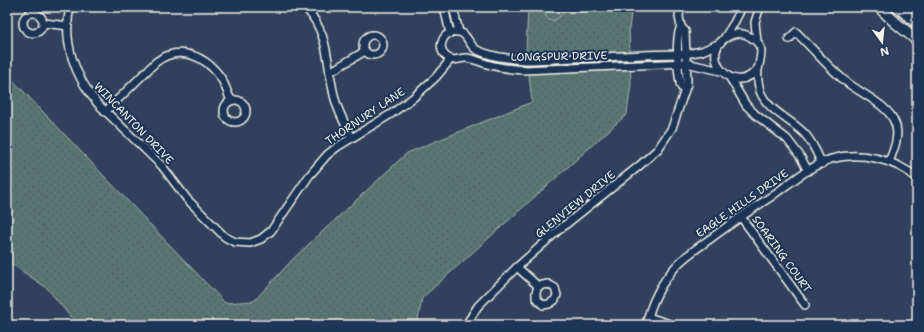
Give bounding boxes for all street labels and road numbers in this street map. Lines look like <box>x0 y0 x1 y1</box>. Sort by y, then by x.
street label: LONGSPUR DRIVE <box>511 48 608 65</box>
street label: WINCANTON DRIVE <box>90 79 177 168</box>
street label: THORNURY LANE <box>323 84 408 149</box>
street label: EAGLE HILLS DRIVE <box>693 166 792 241</box>
street label: GLENVIEW DRIVE <box>532 167 619 241</box>
street label: SOARING COURT <box>748 213 815 296</box>

